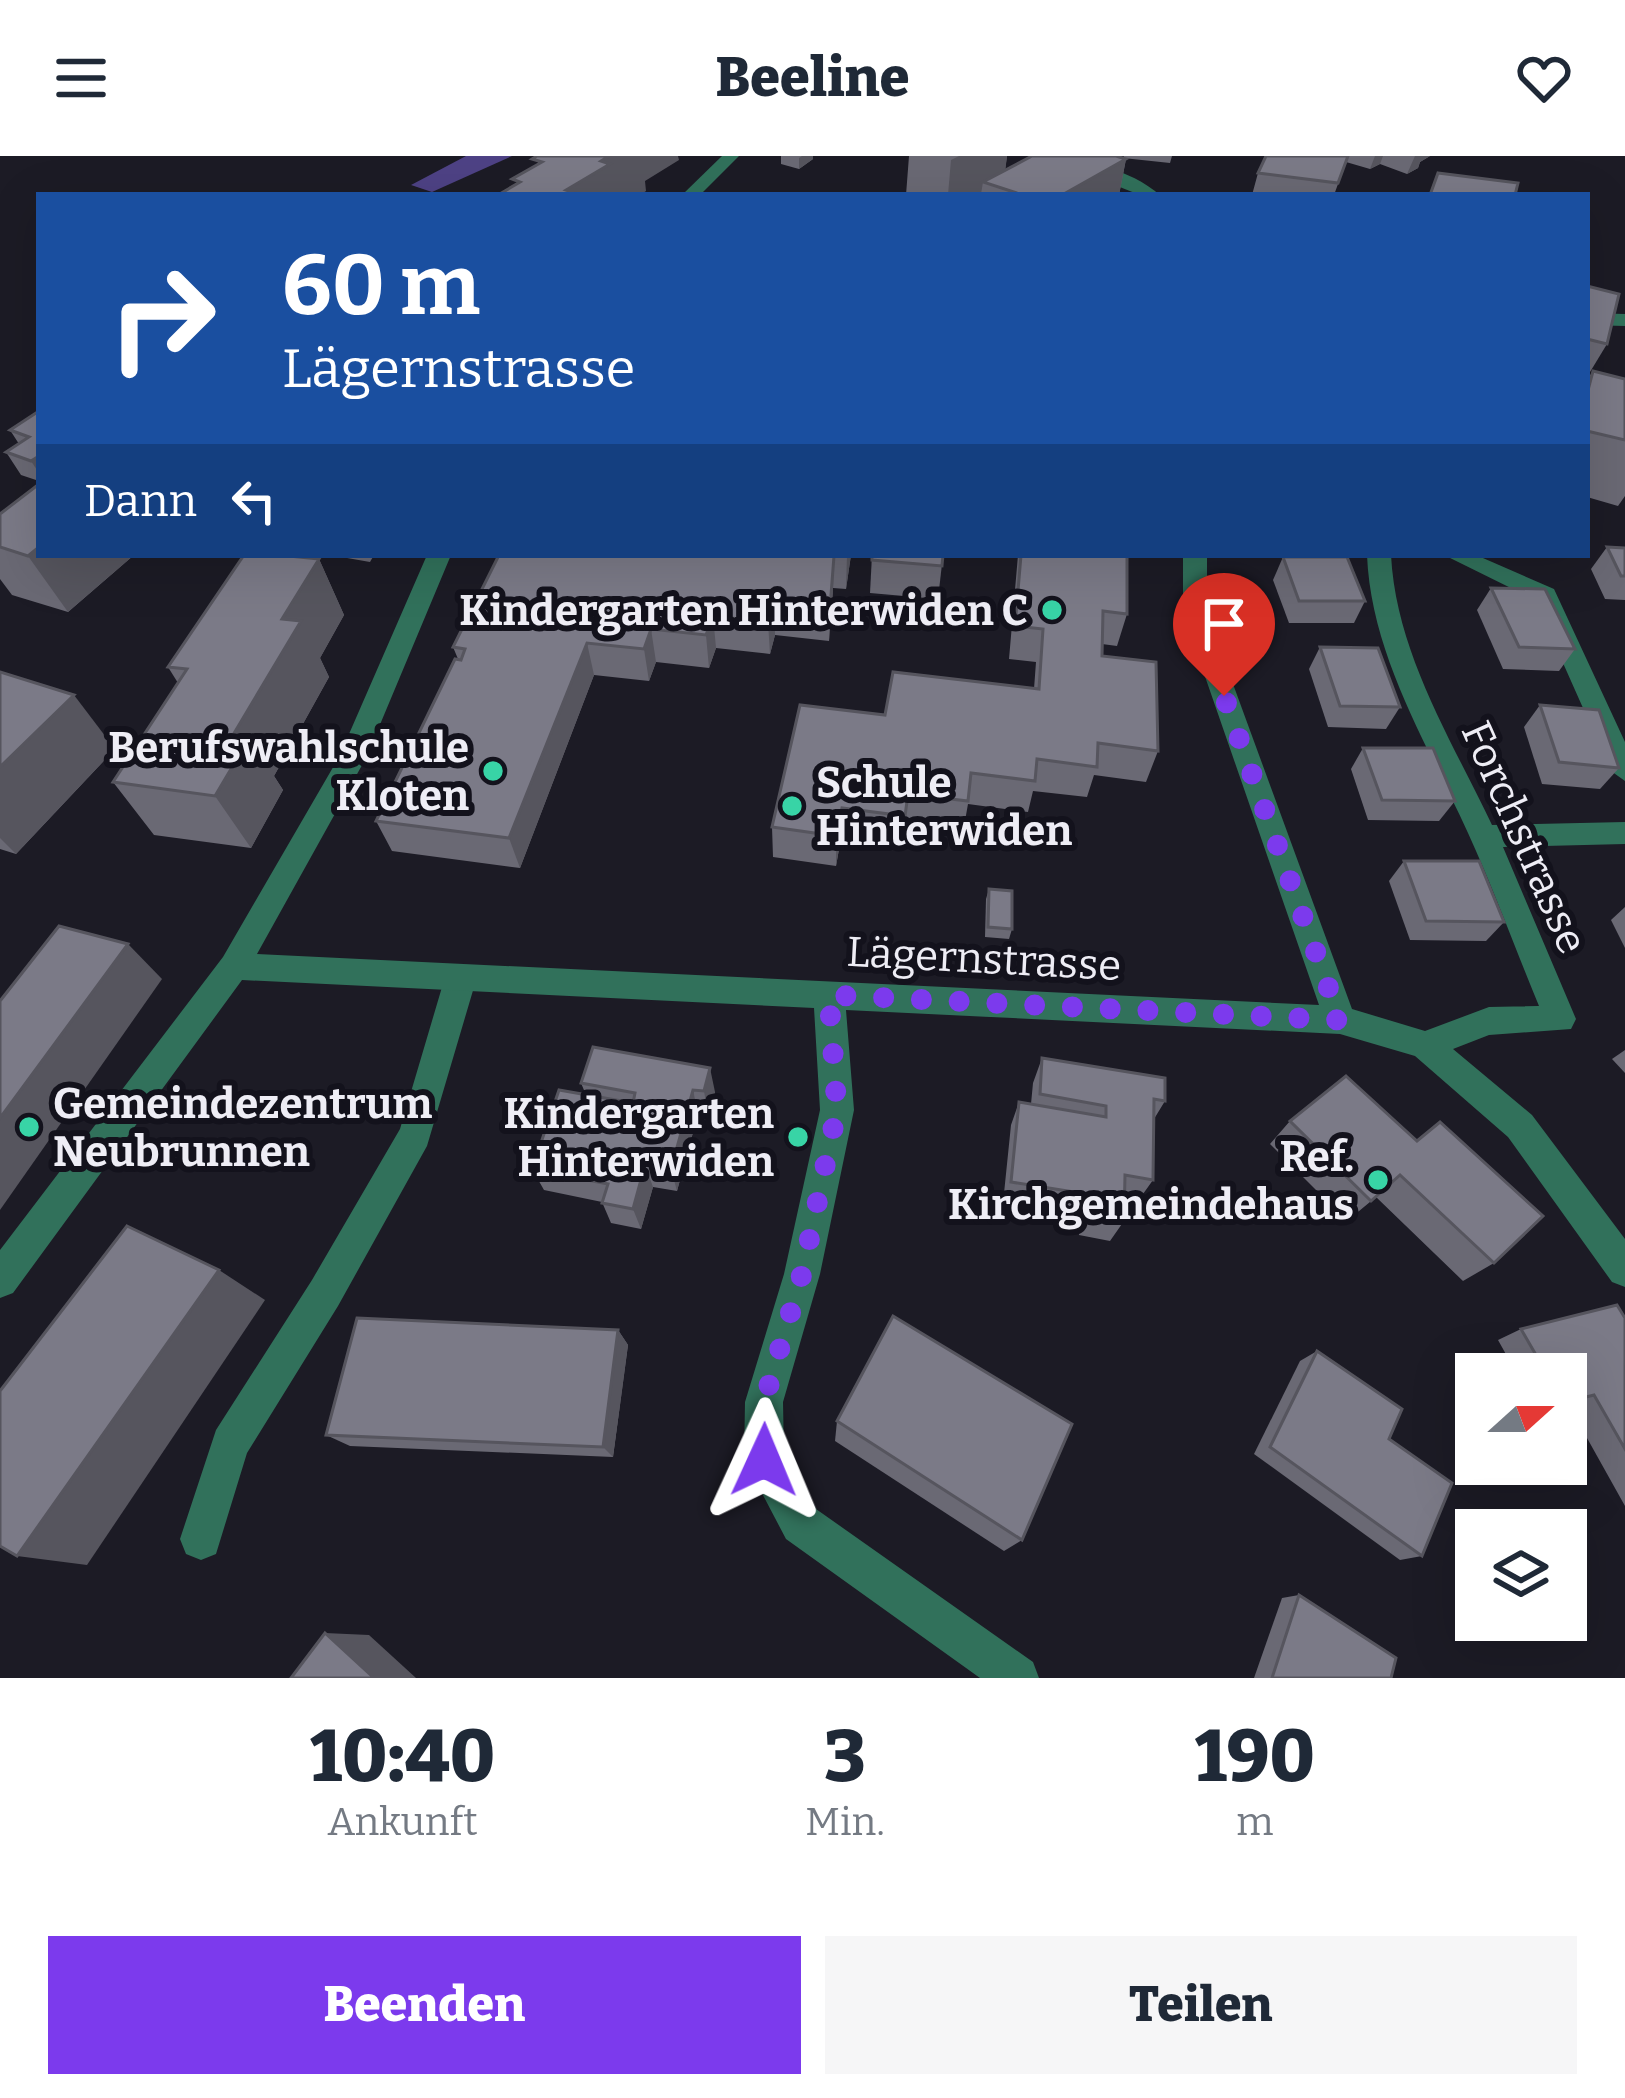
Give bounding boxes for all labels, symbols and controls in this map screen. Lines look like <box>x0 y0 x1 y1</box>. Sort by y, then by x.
icon: menu <box>48 45 114 111</box>
icon: heart <box>1511 45 1577 111</box>
text: Beeline <box>716 46 909 110</box>
text: 60 m <box>282 235 480 336</box>
icon: right <box>84 240 240 396</box>
text: Lägernstrasse <box>282 337 635 401</box>
icon: left <box>221 468 287 534</box>
text: Dann <box>84 474 197 528</box>
pin <box>1173 573 1275 696</box>
place label: Kindergarten Hinterwiden C <box>459 586 1028 636</box>
icon: arrive <box>1191 591 1257 657</box>
marker: Kindergarten Hinterwiden C <box>1039 597 1065 623</box>
street label: Forchstrasse <box>1451 714 1598 961</box>
place label: Berufswahlschule Kloten <box>108 723 469 821</box>
marker: Berufswahlschule Kloten <box>480 758 506 784</box>
place label: Schule Hinterwiden <box>816 758 1072 856</box>
marker: Schule Hinterwiden <box>779 793 805 819</box>
street label: Lägernstrasse <box>845 927 1122 991</box>
place label: Gemeindezentrum Neubrunnen <box>53 1079 432 1177</box>
place label: Kindergarten Hinterwiden <box>503 1089 774 1187</box>
marker: Gemeindezentrum Neubrunnen <box>16 1114 42 1140</box>
marker: Kindergarten Hinterwiden <box>785 1124 811 1150</box>
place label: Ref. Kirchgemeindehaus <box>948 1132 1354 1230</box>
marker: Ref. Kirchgemeindehaus <box>1365 1167 1391 1193</box>
north arrow <box>1455 1353 1587 1485</box>
map controls <box>1455 1353 1587 1641</box>
position arrow <box>701 1397 827 1523</box>
button: layers <box>1455 1509 1587 1641</box>
text: 10:40 <box>310 1714 495 1800</box>
text: 3 <box>824 1714 866 1800</box>
text: 190 <box>1195 1714 1315 1800</box>
text: Ankunft <box>328 1799 478 1845</box>
text: Min. <box>805 1799 885 1845</box>
text: m <box>1236 1799 1273 1845</box>
button: Beenden <box>48 1936 801 2074</box>
button: Teilen <box>825 1936 1577 2074</box>

